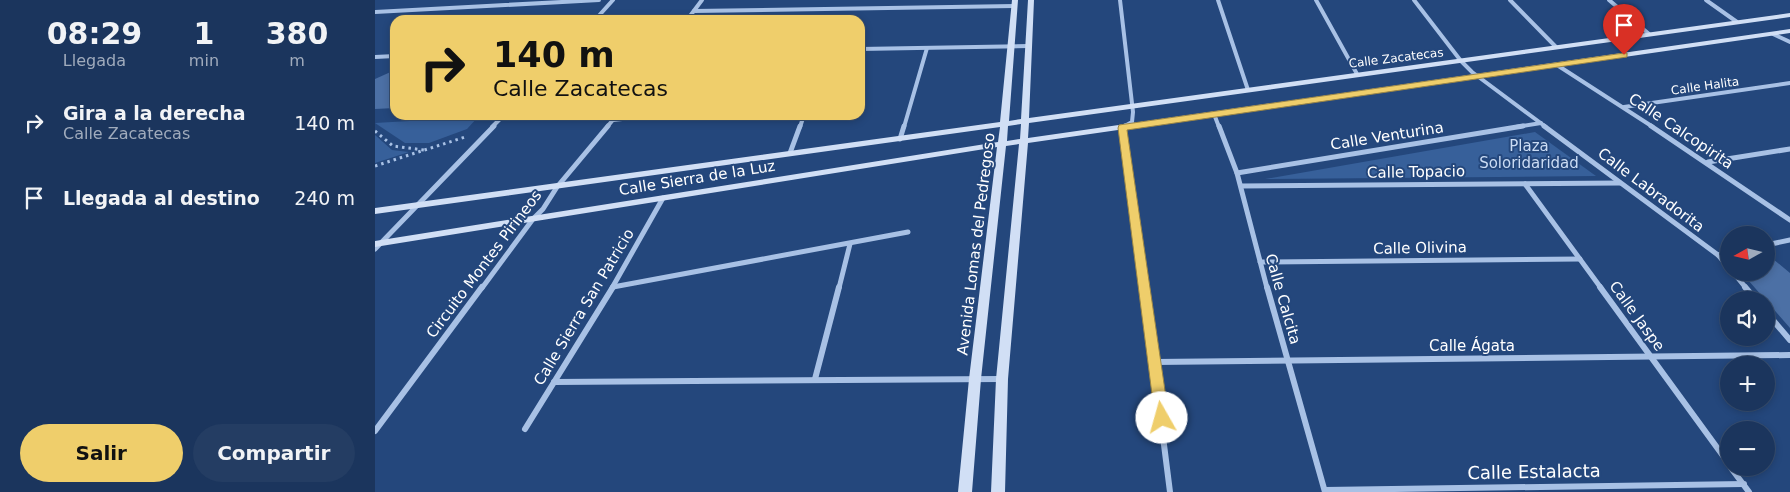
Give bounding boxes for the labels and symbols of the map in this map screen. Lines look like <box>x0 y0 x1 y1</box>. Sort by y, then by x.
pin <box>1603 4 1645 55</box>
street label: Calle Zacatecas <box>1348 45 1444 71</box>
street label: Calle Halita <box>1670 74 1740 98</box>
street label: Calle Calcopirita <box>1625 89 1737 173</box>
street label: Calle Venturina <box>1329 118 1445 154</box>
street label: Avenida Lomas del Pedregoso <box>953 132 999 356</box>
park label: Plaza Soloridaridad <box>1479 137 1579 172</box>
street label: Calle Labradorita <box>1594 144 1708 236</box>
street label: Calle Sierra de la Luz <box>618 157 777 199</box>
street label: Calle Topacio <box>1367 162 1465 182</box>
street label: Circuito Montes Pirineos <box>422 186 546 341</box>
street label: Calle Sierra San Patricio <box>530 226 638 388</box>
north arrow <box>1720 226 1775 281</box>
street label: Calle Olivina <box>1373 238 1467 258</box>
street label: Calle Calcita <box>1261 252 1305 346</box>
street label: Calle Jaspe <box>1606 277 1668 355</box>
street label: Calle Ágata <box>1429 336 1515 355</box>
position arrow <box>1135 391 1187 443</box>
street label: Calle Estalacta <box>1467 460 1601 483</box>

